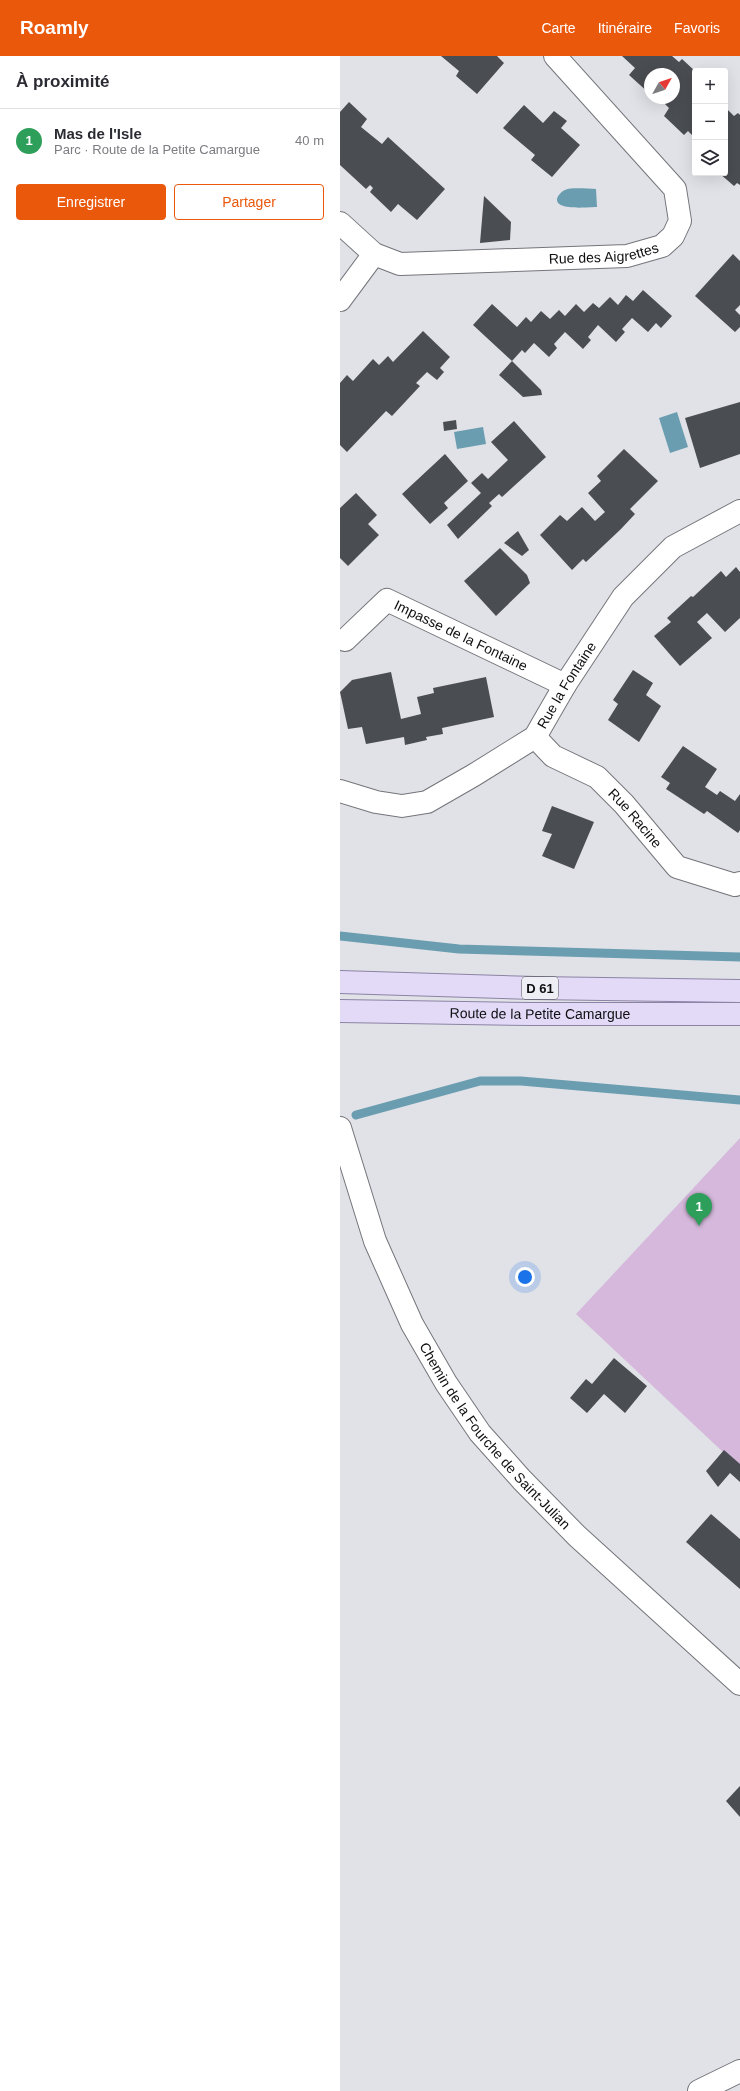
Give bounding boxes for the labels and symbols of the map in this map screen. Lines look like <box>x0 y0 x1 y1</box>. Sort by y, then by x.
north arrow <box>644 68 680 104</box>
street label: Rue des Aigrettes <box>548 239 660 267</box>
street label: Impasse de la Fontaine <box>392 597 530 674</box>
street label: Rue la Fontaine <box>534 639 599 731</box>
street label: Rue Racine <box>605 785 665 851</box>
road number: D 61 <box>522 977 558 999</box>
street label: Route de la Petite Camargue <box>449 1005 631 1022</box>
pin: 1 <box>686 1193 712 1226</box>
your location <box>515 1267 535 1287</box>
street label: Chemin de la Fourche de Saint-Julian <box>416 1340 574 1532</box>

